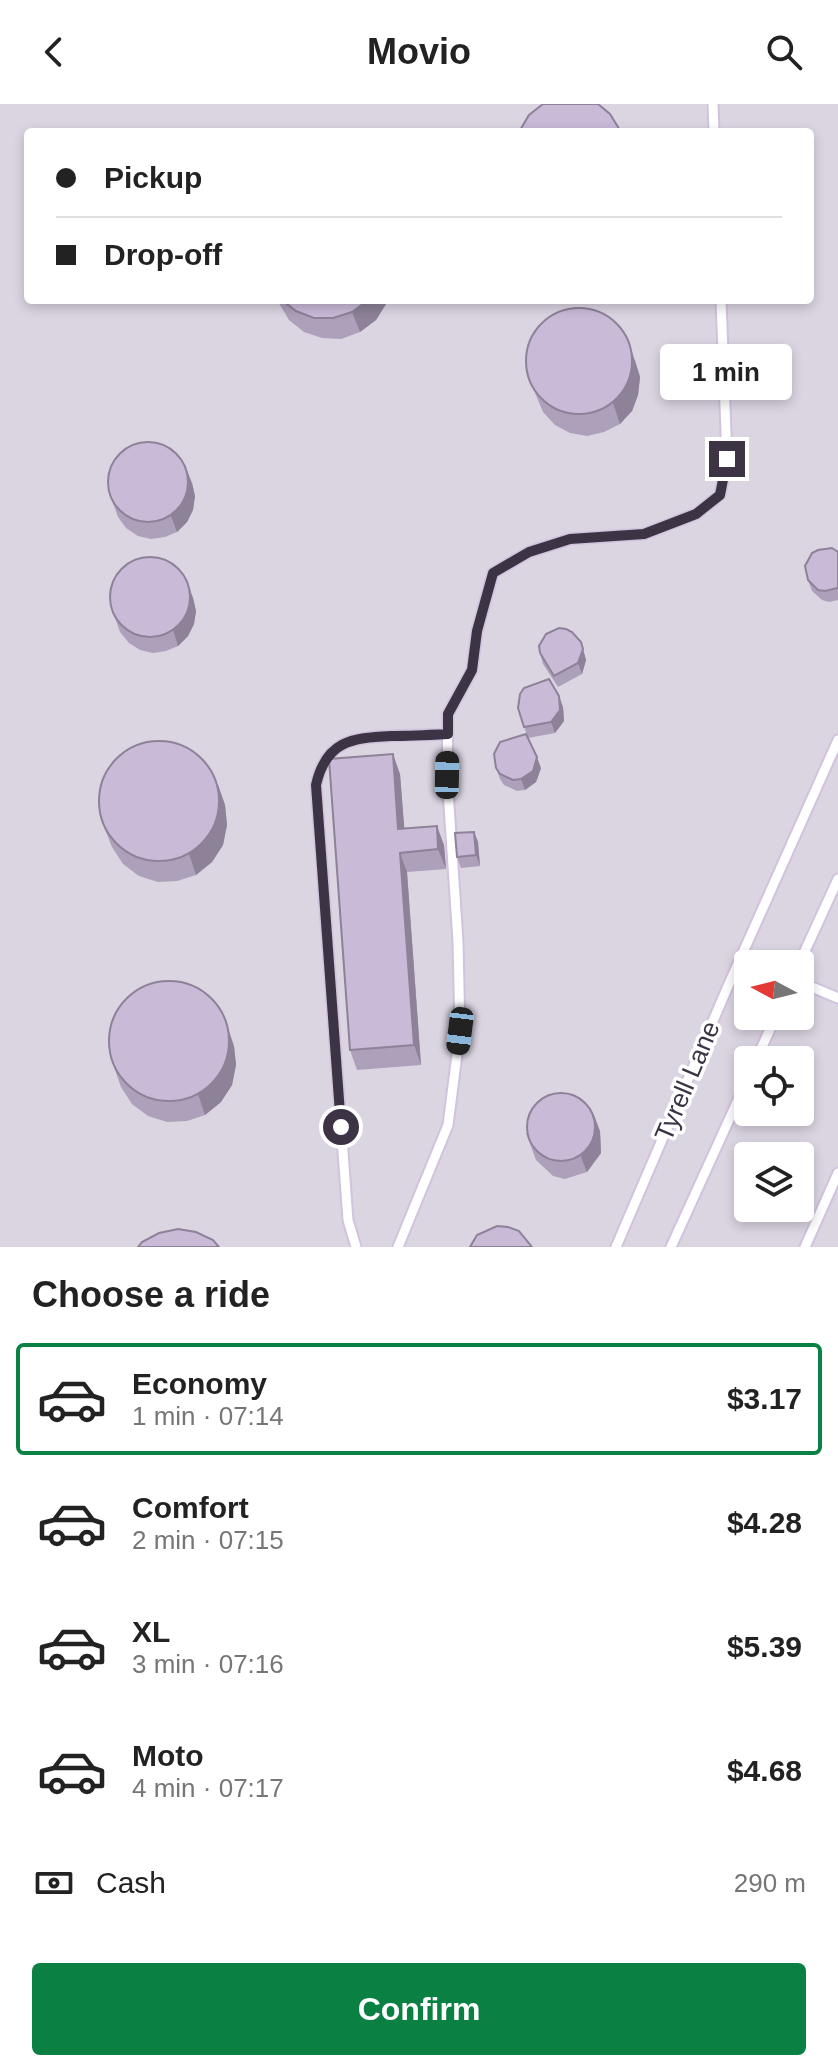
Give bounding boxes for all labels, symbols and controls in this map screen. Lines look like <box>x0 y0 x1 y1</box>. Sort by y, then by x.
icon: back <box>32 30 76 74</box>
icon: search <box>762 30 806 74</box>
text: Movio <box>367 31 471 72</box>
text: Pickup <box>104 161 202 194</box>
text: Drop-off <box>104 238 222 271</box>
callout: 1 min <box>661 343 793 399</box>
text: 1 min <box>692 357 760 387</box>
route end <box>709 441 745 477</box>
car <box>435 751 459 799</box>
north arrow <box>734 950 814 1030</box>
map controls <box>734 950 814 1222</box>
car <box>445 1006 475 1056</box>
street label: Tyrell Lane <box>648 1017 726 1145</box>
button: locate <box>734 1046 814 1126</box>
route start <box>323 1109 359 1145</box>
button: layers <box>734 1142 814 1222</box>
text: Choose a ride <box>32 1274 270 1315</box>
icon: car <box>36 1363 108 1435</box>
text: Economy <box>132 1367 267 1400</box>
text: $3.17 <box>727 1382 802 1415</box>
text: 1 min · 07:14 <box>132 1401 284 1431</box>
icon: car <box>36 1487 108 1559</box>
text: Comfort <box>132 1491 249 1524</box>
text: $4.28 <box>727 1506 802 1539</box>
text: 2 min · 07:15 <box>132 1525 284 1555</box>
icon: car <box>36 1611 108 1683</box>
text: XL <box>132 1615 170 1648</box>
text: $5.39 <box>727 1630 802 1663</box>
text: 3 min · 07:16 <box>132 1649 284 1679</box>
icon: car <box>36 1735 108 1807</box>
text: Moto <box>132 1739 204 1772</box>
text: $4.68 <box>727 1754 802 1787</box>
text: 4 min · 07:17 <box>132 1773 284 1803</box>
icon: cash <box>32 1861 76 1905</box>
text: Cash <box>96 1866 166 1899</box>
text: 290 m <box>734 1868 806 1898</box>
button: Confirm <box>32 1963 806 2055</box>

